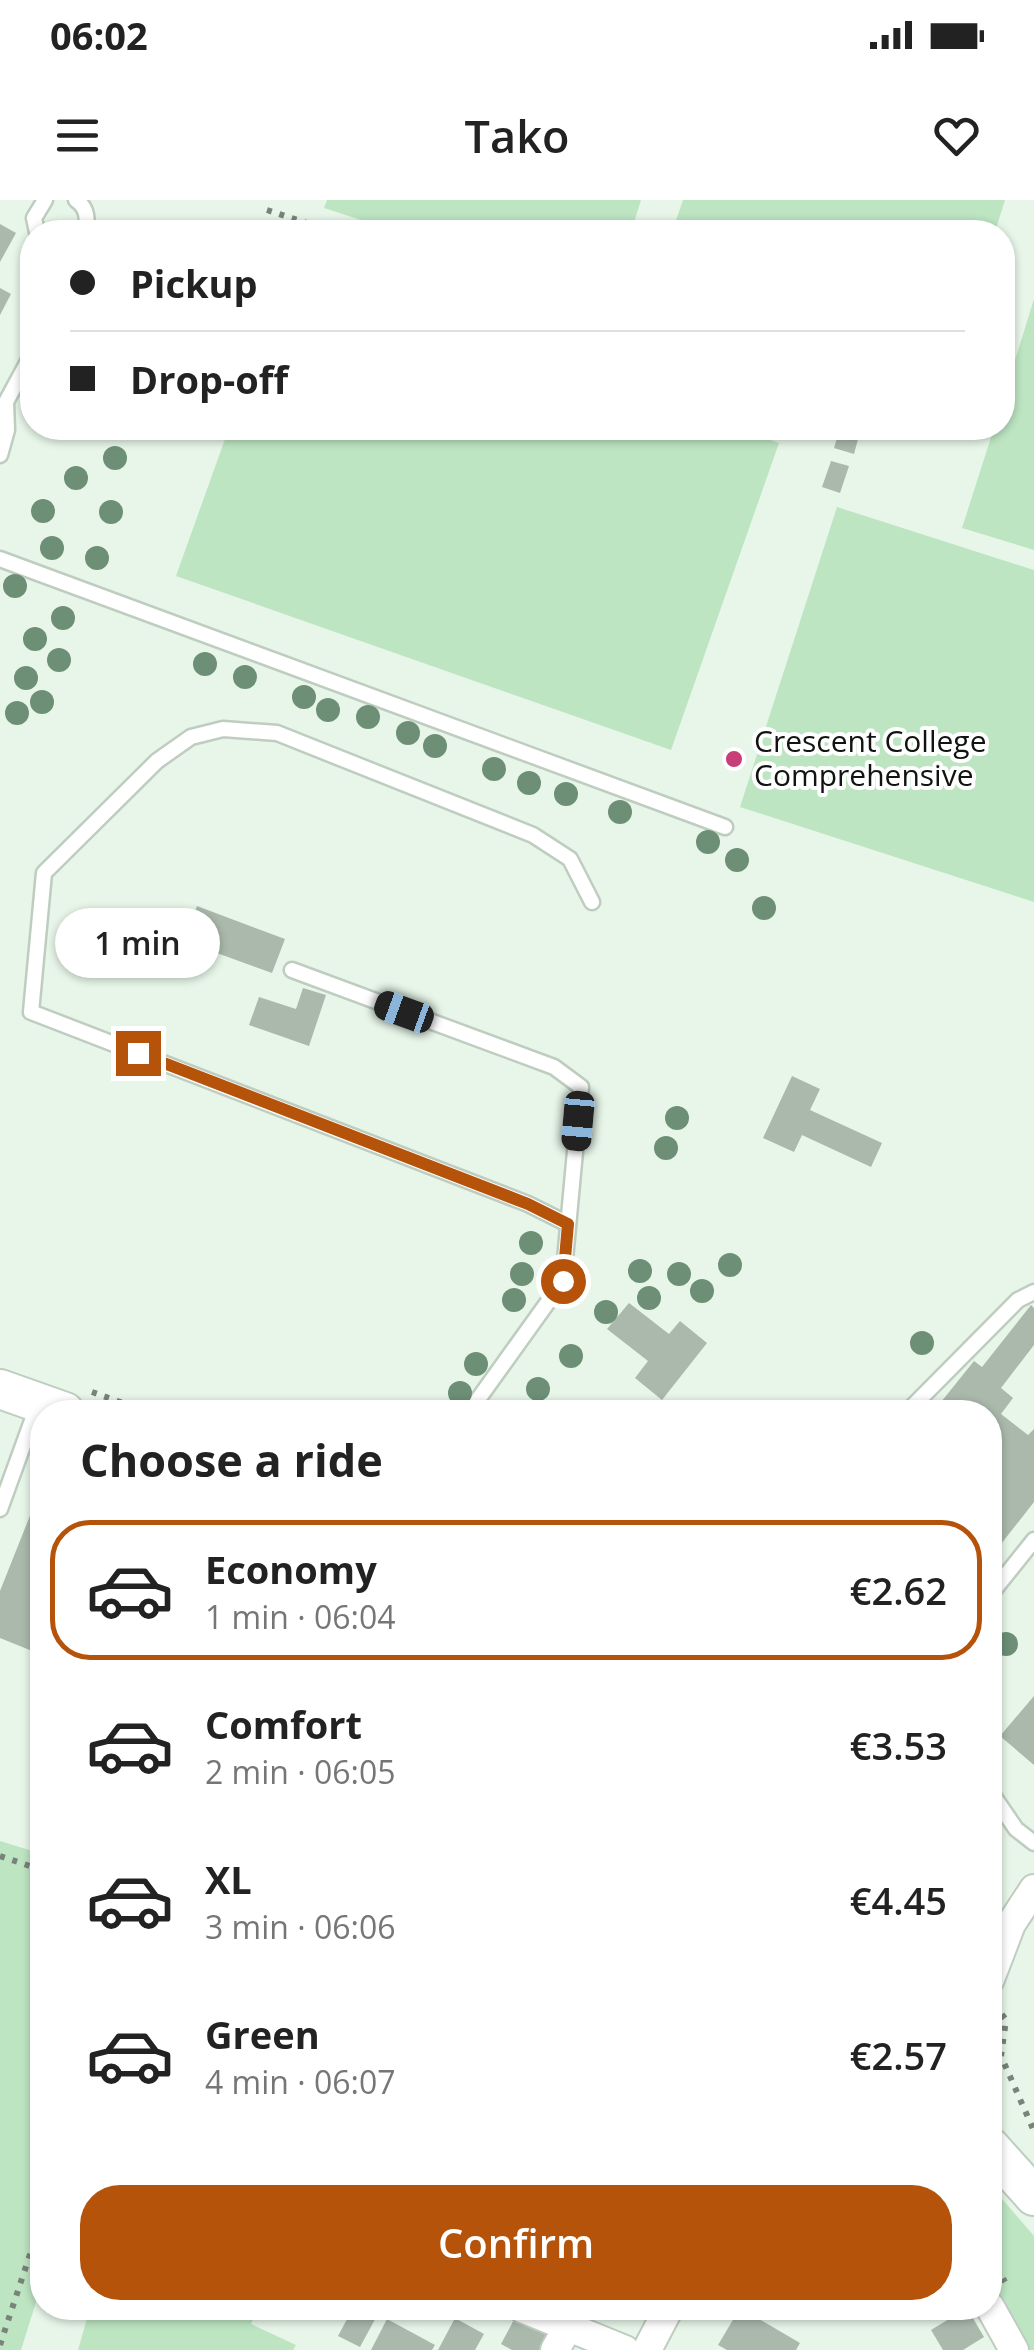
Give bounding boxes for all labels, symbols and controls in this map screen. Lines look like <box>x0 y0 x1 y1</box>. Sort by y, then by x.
text: 06:02 <box>50 9 148 61</box>
text: Tako <box>465 105 569 166</box>
icon: menu <box>50 108 105 163</box>
icon: heart <box>929 108 984 163</box>
text: Pickup <box>130 257 258 309</box>
text: Drop-off <box>130 353 288 405</box>
place label: Crescent College Comprehensive <box>754 720 986 795</box>
marker: Crescent College Comprehensive <box>723 748 745 770</box>
callout: 1 min <box>56 908 220 978</box>
text: 1 min <box>94 921 181 964</box>
car <box>371 988 437 1036</box>
route end <box>116 1031 161 1076</box>
car <box>560 1090 596 1152</box>
route start <box>541 1259 586 1304</box>
text: Choose a ride <box>80 1429 383 1490</box>
text: Economy <box>205 1543 377 1595</box>
icon: car <box>85 1545 175 1635</box>
text: €2.62 <box>850 1564 947 1616</box>
text: 1 min · 06:04 <box>205 1595 396 1638</box>
text: Comfort <box>205 1698 362 1750</box>
icon: car <box>85 1700 175 1790</box>
text: €3.53 <box>850 1719 947 1771</box>
text: 2 min · 06:05 <box>205 1750 396 1793</box>
text: XL <box>205 1853 252 1905</box>
icon: car <box>85 1855 175 1945</box>
text: €4.45 <box>850 1874 947 1926</box>
text: 3 min · 06:06 <box>205 1905 396 1948</box>
text: Green <box>205 2008 320 2060</box>
icon: car <box>85 2010 175 2100</box>
text: €2.57 <box>850 2029 947 2081</box>
text: 4 min · 06:07 <box>205 2060 396 2103</box>
button: Confirm <box>80 2185 952 2300</box>

